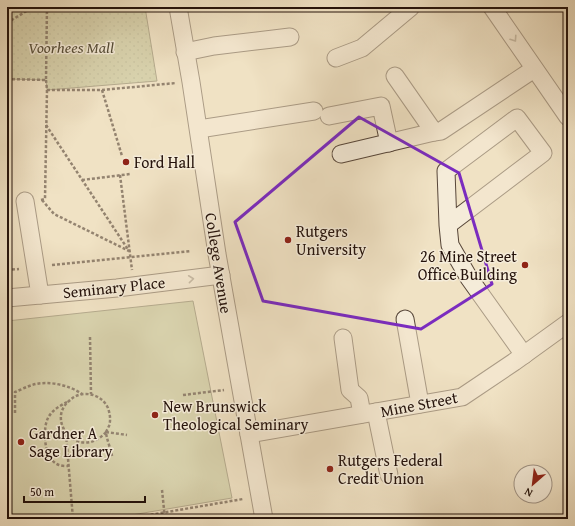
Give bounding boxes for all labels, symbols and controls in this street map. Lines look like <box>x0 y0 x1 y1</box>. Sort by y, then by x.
park label: Voorhees Mall <box>28 35 114 59</box>
one-way arrow <box>509 35 516 42</box>
place label: Ford Hall <box>134 150 196 174</box>
marker: Ford Hall <box>121 157 131 167</box>
street label: College Avenue <box>199 211 239 315</box>
place label: Rutgers University <box>296 219 366 261</box>
marker: Rutgers University <box>283 235 293 245</box>
place label: 26 Mine Street Office Building <box>418 244 517 286</box>
marker: 26 Mine Street Office Building <box>520 260 530 270</box>
street label: Seminary Place <box>62 270 166 304</box>
one-way arrow <box>188 275 194 284</box>
street label: Mine Street <box>378 385 460 423</box>
place label: New Brunswick Theological Seminary <box>163 394 308 436</box>
marker: New Brunswick Theological Seminary <box>150 410 160 420</box>
place label: Gardner A Sage Library <box>29 421 113 463</box>
marker: Gardner A Sage Library <box>16 437 26 447</box>
place label: Rutgers Federal Credit Union <box>338 448 443 490</box>
marker: Rutgers Federal Credit Union <box>325 464 335 474</box>
north arrow <box>513 464 553 504</box>
scale bar <box>24 478 145 504</box>
text: 50 m <box>30 483 54 500</box>
text: N <box>521 484 535 502</box>

